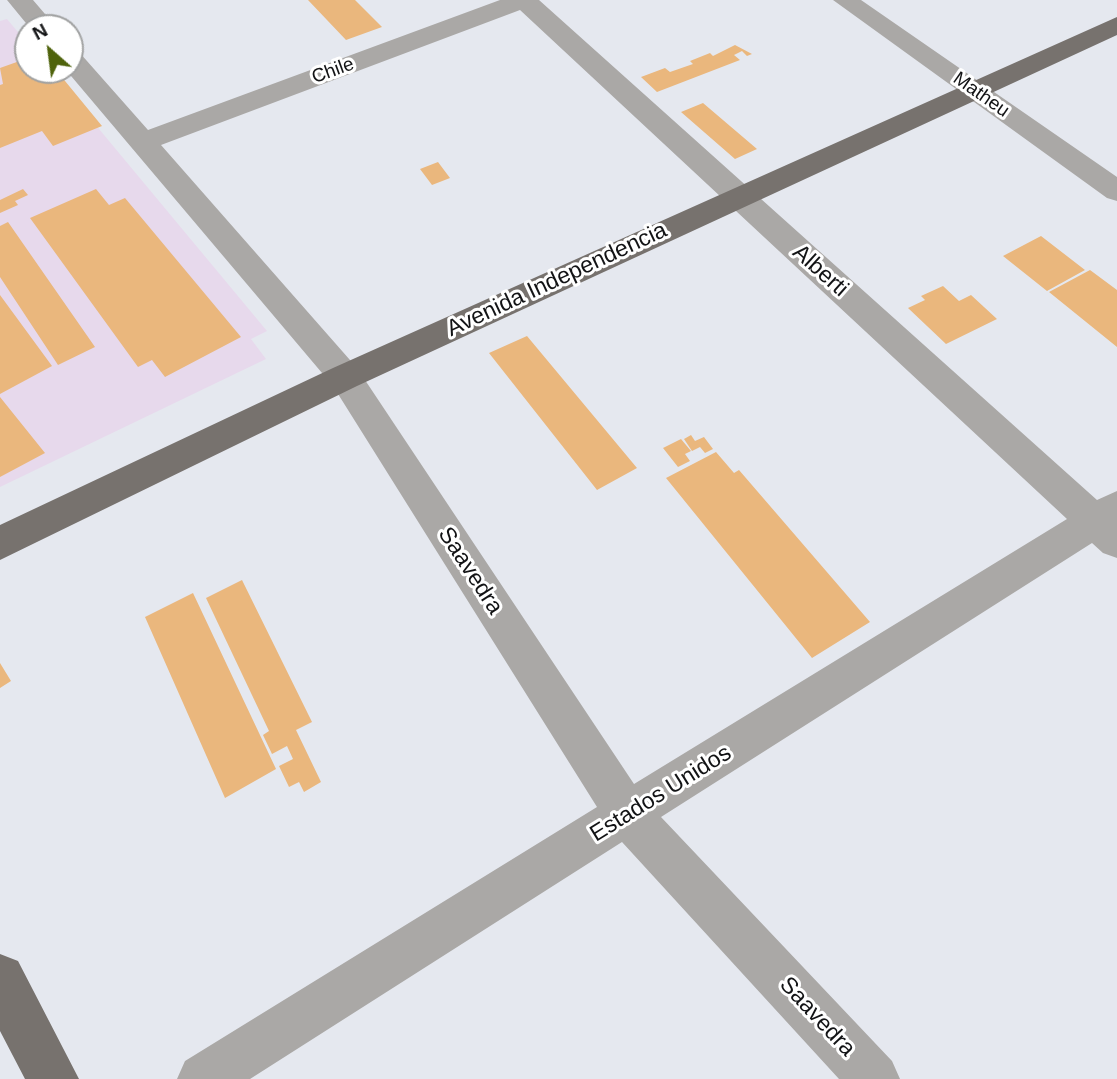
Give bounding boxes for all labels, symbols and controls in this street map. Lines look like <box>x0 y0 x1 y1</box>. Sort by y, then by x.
north arrow <box>14 14 84 84</box>
text: N <box>29 19 51 44</box>
street label: Chile <box>309 53 357 89</box>
street label: Matheu <box>949 67 1013 123</box>
street label: Avenida Independencia <box>442 217 672 343</box>
street label: Alberti <box>787 239 853 303</box>
street label: Saavedra <box>432 522 508 620</box>
street label: Estados Unidos <box>585 740 737 848</box>
street label: Saavedra <box>773 972 861 1062</box>

